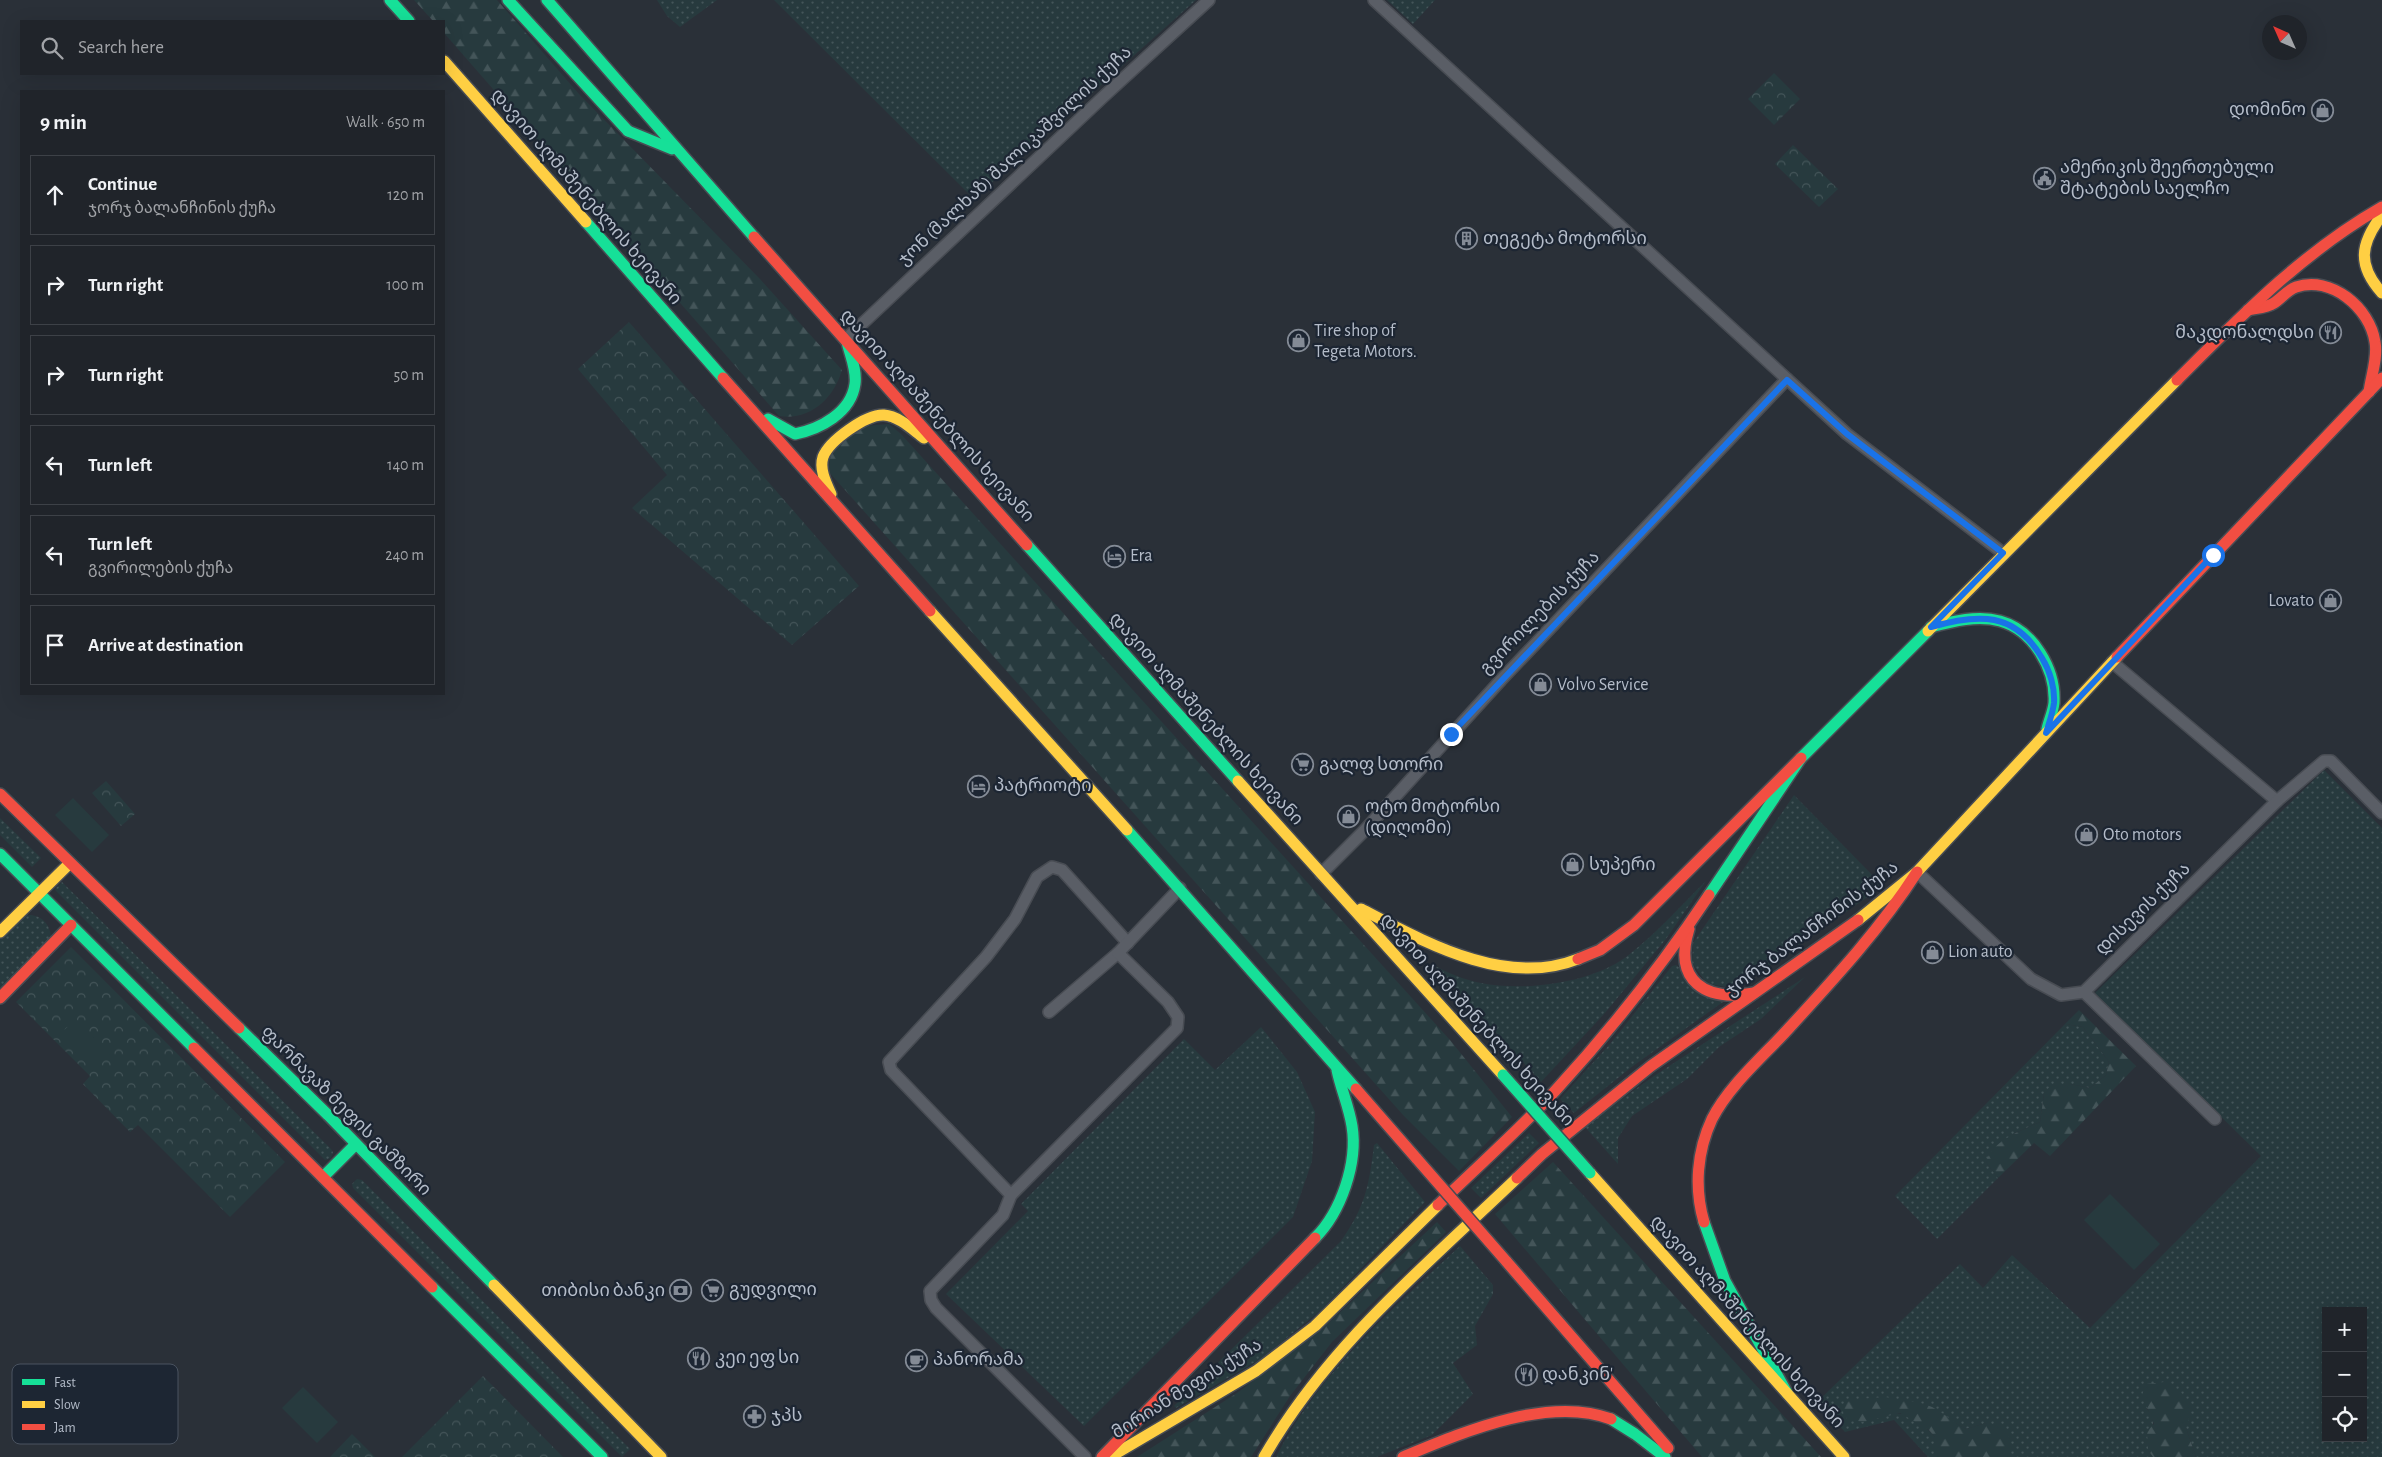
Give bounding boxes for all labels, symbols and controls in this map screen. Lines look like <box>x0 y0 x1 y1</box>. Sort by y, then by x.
north arrow <box>2262 15 2307 60</box>
search box <box>20 20 445 75</box>
icon: search <box>38 34 66 62</box>
text: Search here <box>78 38 164 57</box>
street label: ჯონ (მალხაზ) შალიკაშვილის ქუჩა <box>895 43 1136 270</box>
street label: დავით აღმაშენებლის ხეივანი <box>487 86 684 309</box>
shop icon: დომინო <box>2310 98 2334 122</box>
place label: დომინო <box>2229 101 2306 120</box>
text: 9 min <box>40 112 87 133</box>
text: Walk · 650 m <box>346 114 425 130</box>
place label: ამერიკის შეერთებული შტატების საელჩო <box>2060 158 2274 199</box>
public building icon: ამერიკის შეერთებული შტატების საელჩო <box>2032 166 2056 190</box>
text: Continue <box>88 175 157 194</box>
icon: ahead <box>41 181 69 209</box>
text: 120 m <box>387 187 424 203</box>
text: ჯორჯ ბალანჩინის ქუჩა <box>88 200 276 216</box>
building icon: თეგეტა მოტორსი <box>1455 227 1479 251</box>
place label: თეგეტა მოტორსი <box>1483 229 1647 249</box>
icon: right <box>41 271 69 299</box>
text: Turn right <box>88 276 163 295</box>
text: 100 m <box>386 277 424 293</box>
street label: დავით აღმაშენებლის ხეივანი <box>836 306 1037 527</box>
restaurant icon: მაკდონალდსი <box>2318 321 2342 345</box>
place label: Tire shop of Tegeta Motors. <box>1314 322 1417 361</box>
place label: მაკდონალდსი <box>2175 324 2314 343</box>
shop icon: Tire shop of Tegeta Motors. <box>1286 329 1310 353</box>
icon: right <box>41 361 69 389</box>
text: Turn right <box>88 366 163 385</box>
text: 50 m <box>393 367 424 383</box>
icon: left <box>41 451 69 479</box>
text: Turn left <box>88 456 152 475</box>
text: 140 m <box>387 457 424 473</box>
text: Turn left <box>88 535 152 554</box>
icon: left <box>41 541 69 569</box>
hotel icon: Era <box>1102 544 1126 568</box>
route start <box>2202 544 2225 567</box>
text: 240 m <box>385 547 424 563</box>
place label: Era <box>1130 547 1152 565</box>
street label: გვირილების ქუჩა <box>1476 547 1604 679</box>
text: გვირილების ქუჩა <box>88 560 233 576</box>
shop icon: Lovato <box>2318 589 2342 613</box>
place label: Lovato <box>2268 592 2314 610</box>
street label: დავით აღმაშენებლის ხეივანი <box>1105 609 1306 830</box>
icon: arrive <box>41 631 69 659</box>
text: Arrive at destination <box>88 636 244 655</box>
shop icon: Volvo Service <box>1529 673 1553 697</box>
place label: Volvo Service <box>1557 676 1648 694</box>
route end <box>1440 723 1463 746</box>
supermarket icon: გალფ სთორი <box>1291 753 1315 777</box>
place label: გალფ სთორი <box>1319 755 1443 775</box>
hotel icon: პატრიოტი <box>966 774 990 798</box>
place label: პატრიოტი <box>994 776 1091 796</box>
place label: ოტო მოტორსი (დიღომი) <box>1365 797 1500 838</box>
shop icon: ოტო მოტორსი (დიღომი) <box>1337 805 1361 829</box>
shop icon: Oto motors <box>2075 823 2099 847</box>
place label: Oto motors <box>2103 826 2182 844</box>
shop icon: სუპერი <box>1561 853 1585 877</box>
place label: სუპერი <box>1589 855 1656 875</box>
street label: ჯორჯ ბალანჩინის ქუჩა <box>1722 857 1902 1001</box>
street label: დისევის ქუჩა <box>2092 860 2194 959</box>
street label: დავით აღმაშენებლის ხეივანი <box>1376 910 1577 1131</box>
shop icon: Lion auto <box>1920 940 1944 964</box>
place label: Lion auto <box>1948 943 2013 961</box>
street label: ფარნავაზ მეფის გამზირი <box>257 1022 435 1200</box>
street label: დავით აღმაშენებლის ხეივანი <box>1646 1212 1847 1433</box>
supermarket icon: გუდვილი <box>701 1278 725 1302</box>
bank icon: თიბისი ბანკი <box>669 1279 693 1303</box>
place label: გუდვილი <box>729 1281 817 1300</box>
place label: თიბისი ბანკი <box>541 1282 665 1301</box>
map controls <box>2322 1307 2367 1442</box>
button: + <box>2322 1307 2367 1352</box>
street label: მირიან მეფის ქუჩა <box>1109 1335 1265 1443</box>
restaurant icon: კეი ეფ სი <box>687 1346 711 1370</box>
cafe icon: პანორამა <box>905 1348 929 1372</box>
place label: კეი ეფ სი <box>715 1349 799 1368</box>
place label: პანორამა <box>933 1350 1024 1369</box>
button: − <box>2322 1352 2367 1397</box>
restaurant icon: დანკინ' <box>1514 1363 1538 1387</box>
legend <box>12 1364 178 1444</box>
place label: დანკინ' <box>1542 1366 1613 1385</box>
text: Fast <box>54 1376 76 1390</box>
button: locate <box>2322 1397 2367 1442</box>
text: Slow <box>54 1398 81 1412</box>
pharmacy icon: ჯპს <box>743 1404 767 1428</box>
place label: ჯპს <box>771 1407 802 1426</box>
text: Jam <box>54 1421 76 1435</box>

